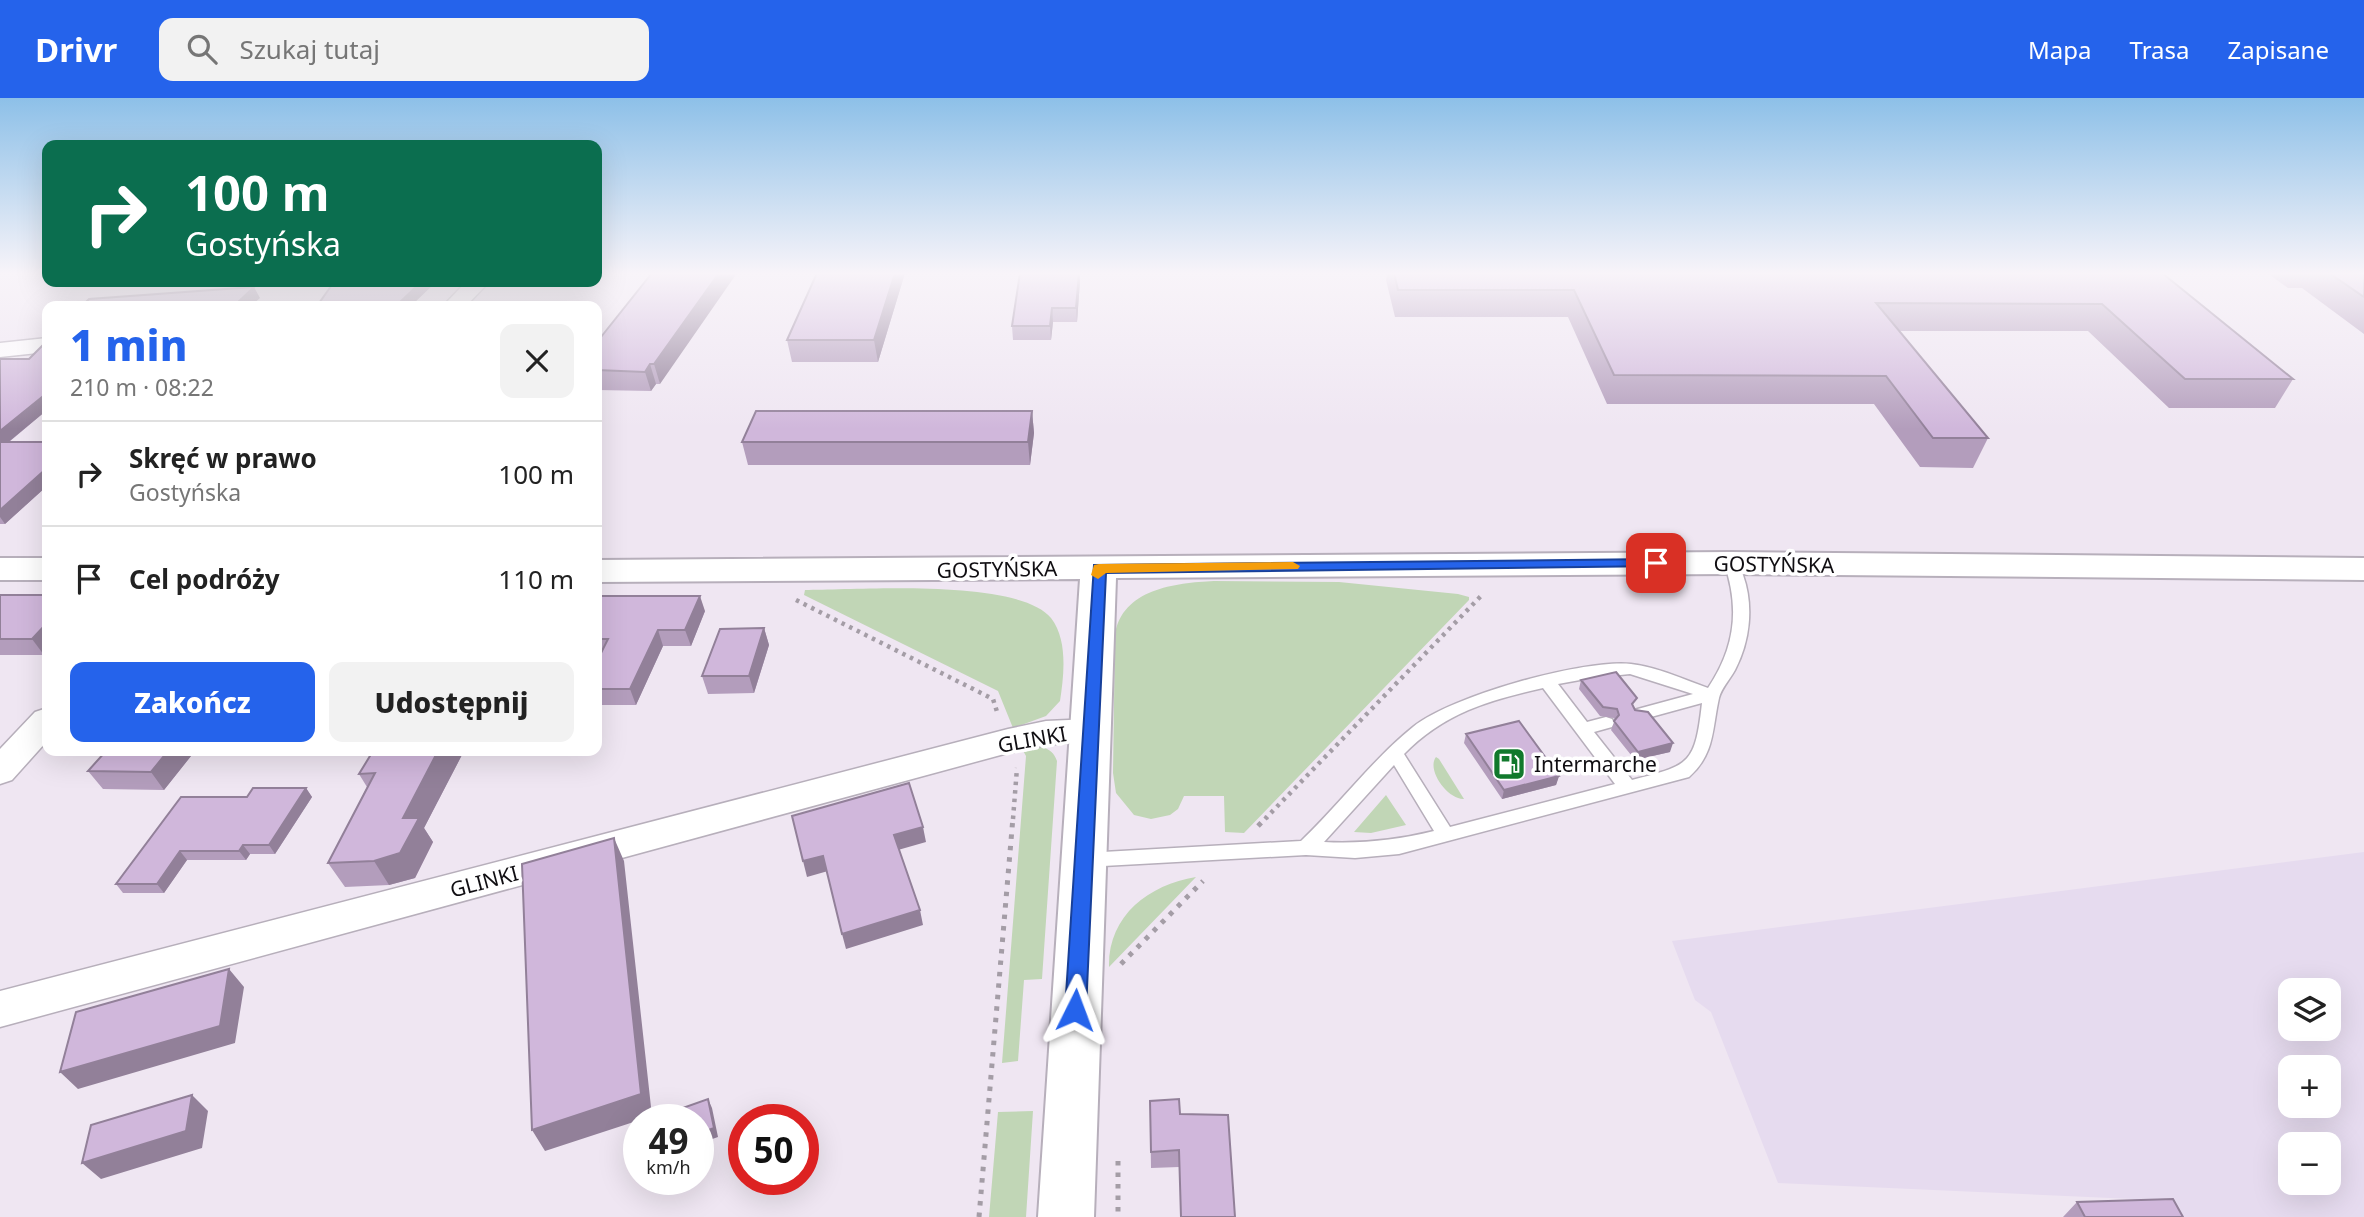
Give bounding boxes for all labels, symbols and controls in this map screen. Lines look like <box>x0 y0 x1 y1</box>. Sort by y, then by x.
search box <box>159 18 649 81</box>
text: Drivr <box>35 27 117 72</box>
icon: search <box>183 30 221 68</box>
text: Szukaj tutaj <box>239 31 380 67</box>
text: Mapa <box>2028 33 2092 66</box>
text: Trasa <box>2130 33 2190 66</box>
text: Zapisane <box>2228 33 2329 66</box>
text: 100 m <box>185 159 330 225</box>
icon: right <box>70 168 161 259</box>
text: Gostyńska <box>185 222 341 265</box>
text: 1 min <box>70 316 187 373</box>
button: close <box>500 324 574 398</box>
text: 210 m · 08:22 <box>70 371 214 403</box>
text: Skręć w prawo <box>129 440 317 476</box>
icon: right <box>70 455 108 493</box>
text: 100 m <box>498 456 574 492</box>
text: Gostyńska <box>129 476 241 508</box>
pin <box>1626 533 1686 593</box>
icon: arrive <box>1637 544 1675 582</box>
street label: GOSTYŃSKA <box>1713 549 1835 579</box>
street label: GOSTYŃSKA <box>936 554 1058 584</box>
icon: arrive <box>70 560 108 598</box>
text: Cel podróży <box>129 561 280 597</box>
text: 110 m <box>498 561 574 597</box>
button: Zakończ <box>70 662 315 742</box>
button: Udostępnij <box>329 662 574 742</box>
street label: GLINKI <box>995 719 1069 759</box>
fuel station icon: Intermarche <box>1490 745 1528 783</box>
place label: Intermarche <box>1534 750 1657 778</box>
street label: GLINKI <box>447 858 521 904</box>
position arrow <box>1038 973 1112 1047</box>
map controls <box>2278 978 2341 1195</box>
button: layers <box>2278 978 2341 1041</box>
button: + <box>2278 1055 2341 1118</box>
speed limit sign: 50 <box>728 1104 819 1195</box>
text: 49 <box>648 1117 689 1164</box>
button: − <box>2278 1132 2341 1195</box>
text: km/h <box>646 1155 691 1179</box>

